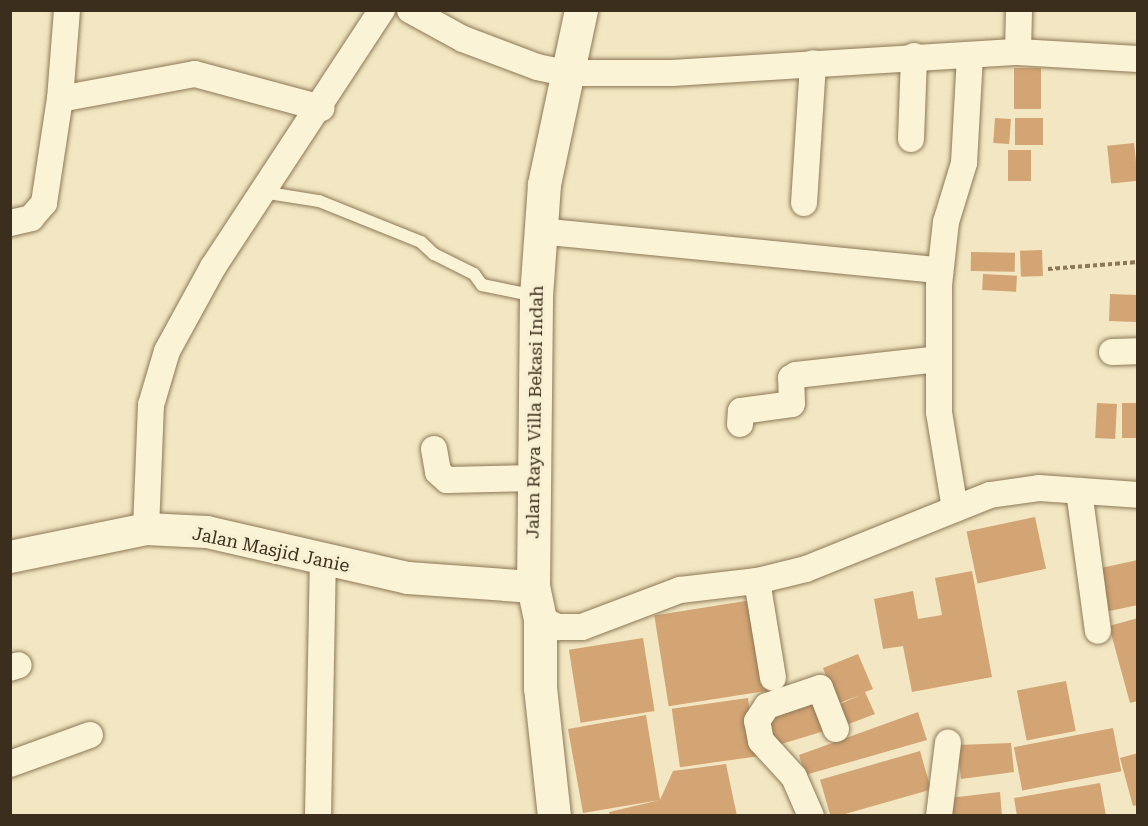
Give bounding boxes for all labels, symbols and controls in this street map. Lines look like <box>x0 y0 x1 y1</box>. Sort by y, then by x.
street label: Jalan Raya Villa Bekasi Indah <box>522 285 548 539</box>
street label: Jalan Masjid Janie <box>190 523 352 577</box>

